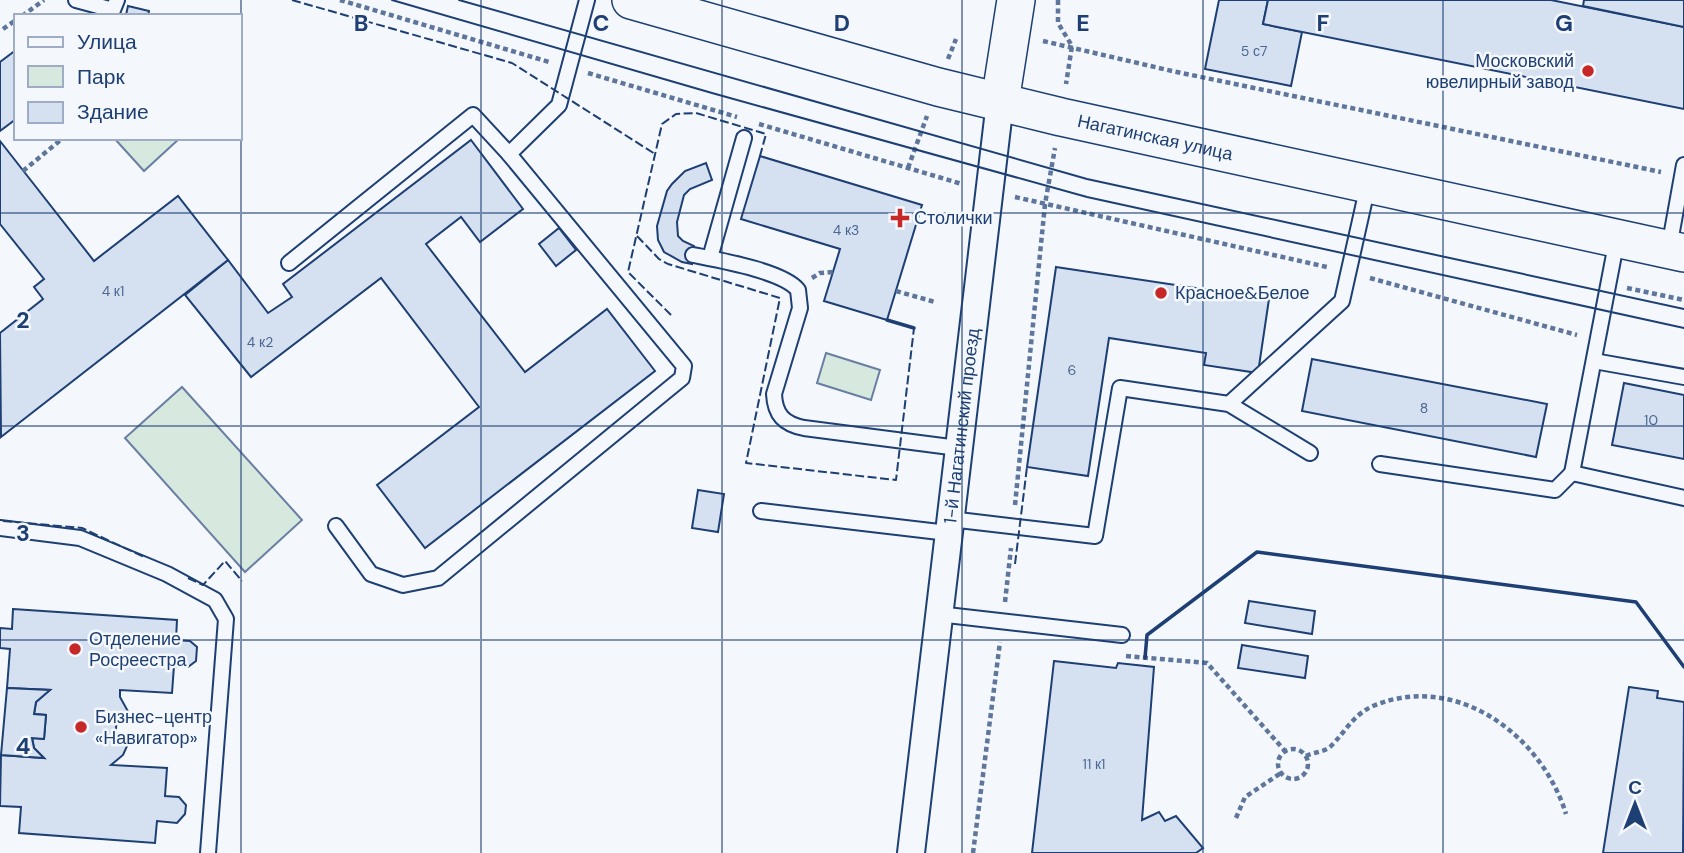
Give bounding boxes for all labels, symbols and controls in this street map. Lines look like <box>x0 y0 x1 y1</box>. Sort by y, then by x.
text: B <box>354 8 368 38</box>
text: C <box>593 8 609 38</box>
text: D <box>834 8 850 38</box>
text: E <box>1076 8 1090 38</box>
text: F <box>1317 8 1330 38</box>
text: G <box>1555 8 1573 38</box>
legend <box>14 14 242 140</box>
text: Улица <box>77 28 137 56</box>
house number: 5 с7 <box>1241 42 1267 60</box>
place label: Московский ювелирный завод <box>1426 49 1574 94</box>
text: Парк <box>77 63 125 91</box>
marker: Московский ювелирный завод <box>1580 63 1596 79</box>
text: Здание <box>77 98 149 126</box>
street label: Нагатинская улица <box>1075 109 1236 166</box>
place label: Столички <box>914 206 993 230</box>
marker: Столички <box>892 210 908 226</box>
house number: 4 к3 <box>833 221 859 239</box>
place label: Красное&Белое <box>1175 281 1310 305</box>
house number: 4 к1 <box>102 282 124 300</box>
marker: Красное&Белое <box>1153 285 1169 301</box>
text: 2 <box>16 305 30 335</box>
street label: 1-й Нагатинский проезд <box>938 326 985 525</box>
house number: 4 к2 <box>247 333 273 351</box>
house number: 6 <box>1068 361 1076 379</box>
house number: 8 <box>1420 399 1428 417</box>
house number: 10 <box>1644 411 1658 429</box>
text: 3 <box>16 518 30 548</box>
place label: Отделение Росреестра <box>89 627 188 672</box>
marker: Отделение Росреестра <box>67 641 83 657</box>
place label: Бизнес-центр «Навигатор» <box>95 705 212 750</box>
marker: Бизнес-центр «Навигатор» <box>73 719 89 735</box>
text: 4 <box>16 731 31 761</box>
house number: 11 к1 <box>1083 755 1105 773</box>
north arrow <box>1600 769 1670 839</box>
text: С <box>1628 775 1642 800</box>

